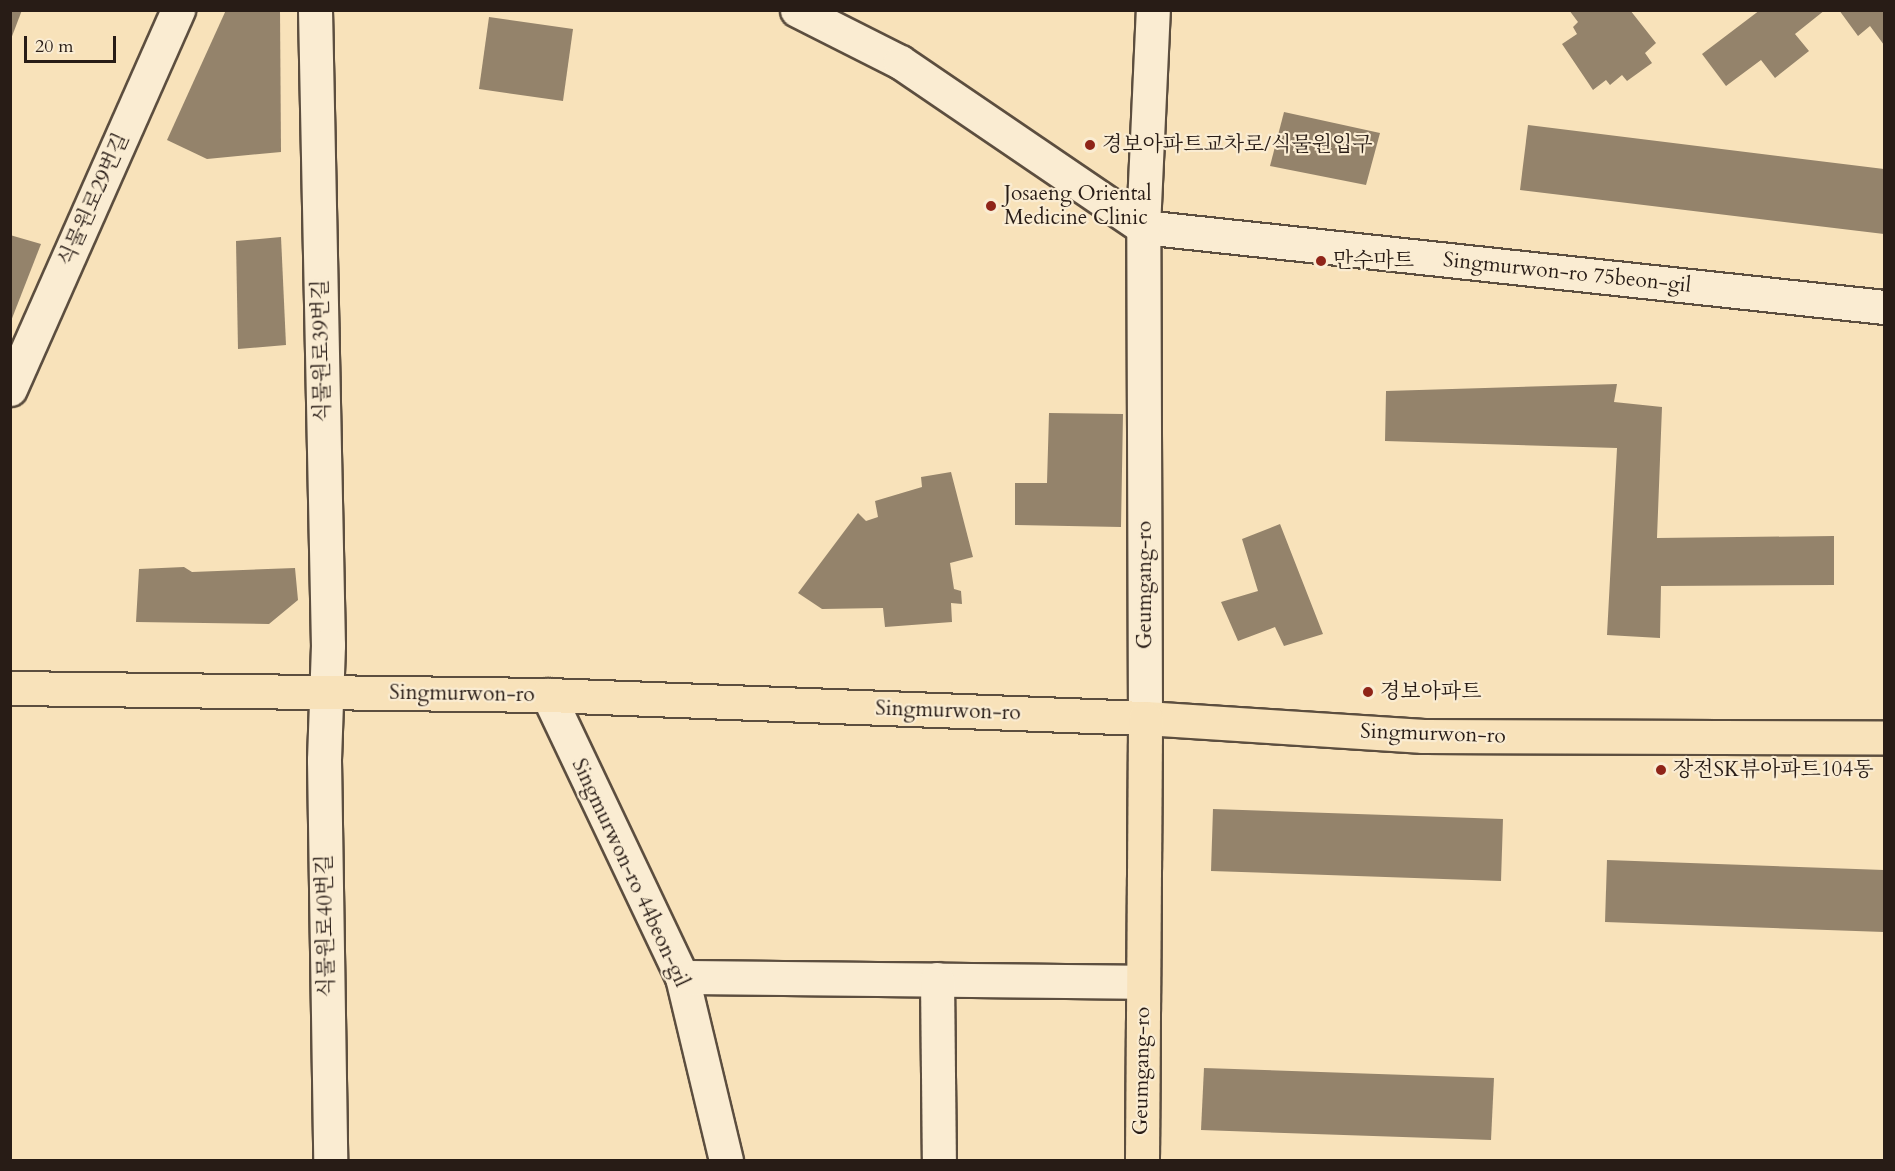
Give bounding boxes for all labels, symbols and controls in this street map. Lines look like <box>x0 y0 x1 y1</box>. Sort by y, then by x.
scale bar <box>27 24 118 62</box>
text: 20 m <box>35 34 74 59</box>
street label: 식물원로29번길 <box>53 129 135 271</box>
place label: 경보아파트교차로/식물원입구 <box>1102 132 1373 158</box>
marker: 경보아파트교차로/식물원입구 <box>1083 138 1097 152</box>
place label: Josaeng Oriental Medicine Clinic <box>1004 181 1152 231</box>
marker: Josaeng Oriental Medicine Clinic <box>982 197 1000 215</box>
street label: Singmurwon-ro 75beon-gil <box>1442 247 1692 299</box>
place label: 만수마트 <box>1333 248 1414 274</box>
marker: 만수마트 <box>1314 254 1328 268</box>
street label: 식물원로39번길 <box>308 279 336 423</box>
street label: Geumgang-ro <box>1132 521 1158 649</box>
place label: 경보아파트 <box>1380 679 1481 705</box>
street label: Singmurwon-ro <box>389 680 535 708</box>
marker: 경보아파트 <box>1361 685 1375 699</box>
street label: Singmurwon-ro <box>875 696 1021 726</box>
street label: Singmurwon-ro <box>1360 719 1506 749</box>
street label: Singmurwon-ro 44beon-gil <box>566 755 694 991</box>
place label: 장전SK뷰아파트104동 <box>1673 757 1873 783</box>
marker: 장전SK뷰아파트104동 <box>1654 763 1668 777</box>
street label: 식물원로40번길 <box>312 854 340 998</box>
street label: Geumgang-ro <box>1128 1007 1156 1135</box>

